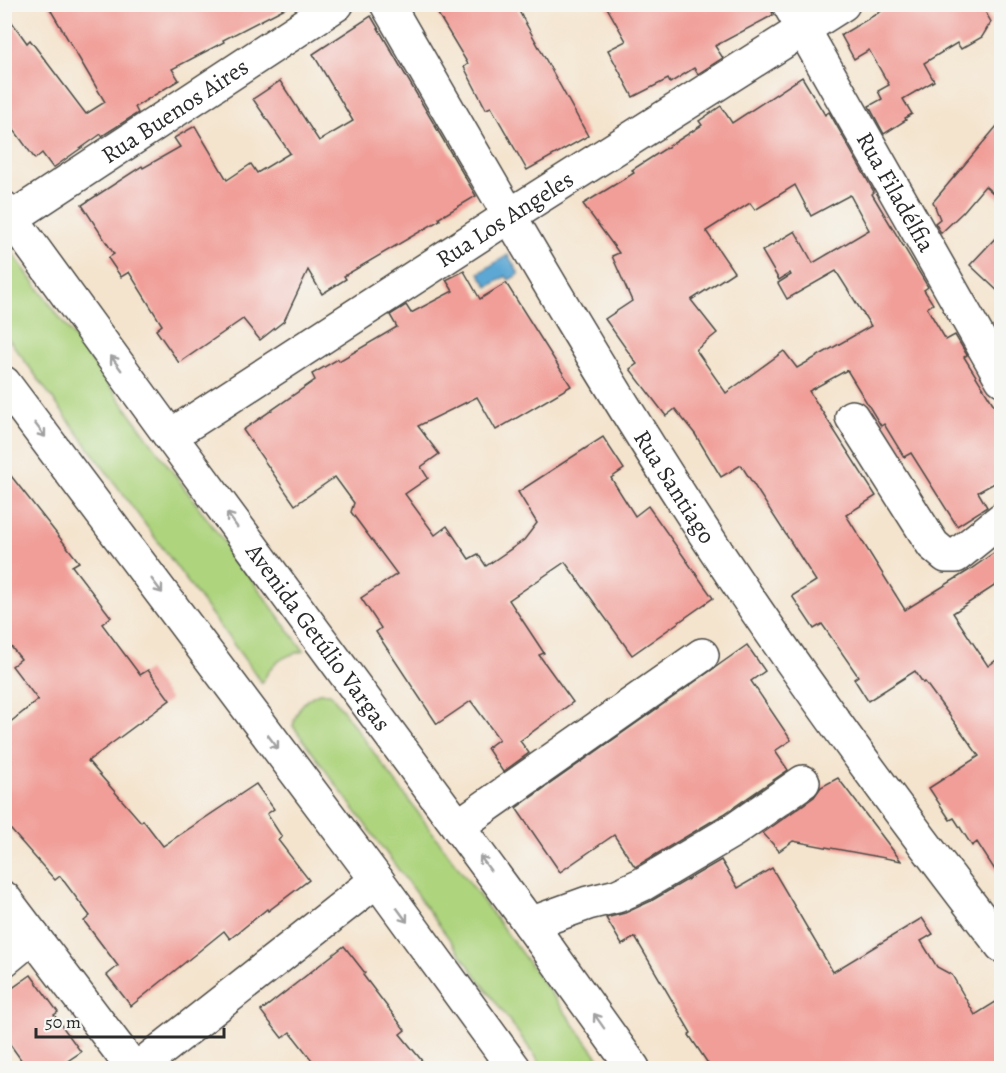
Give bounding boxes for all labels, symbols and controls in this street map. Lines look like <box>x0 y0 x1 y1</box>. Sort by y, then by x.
street label: Rua Buenos Aires <box>95 51 255 171</box>
street label: Rua Filadélfia <box>849 126 943 258</box>
street label: Rua Los Angeles <box>430 163 580 275</box>
one-way arrow <box>110 355 123 371</box>
one-way arrow <box>33 422 46 438</box>
street label: Rua Santiago <box>626 424 723 550</box>
one-way arrow <box>225 512 238 528</box>
street label: Avenida Getúlio Vargas <box>238 536 398 737</box>
one-way arrow <box>150 577 163 593</box>
one-way arrow <box>267 734 280 750</box>
one-way arrow <box>479 855 491 871</box>
one-way arrow <box>396 907 409 923</box>
scale bar <box>36 1001 224 1039</box>
text: 50 m <box>45 1010 81 1034</box>
one-way arrow <box>593 1013 605 1029</box>

